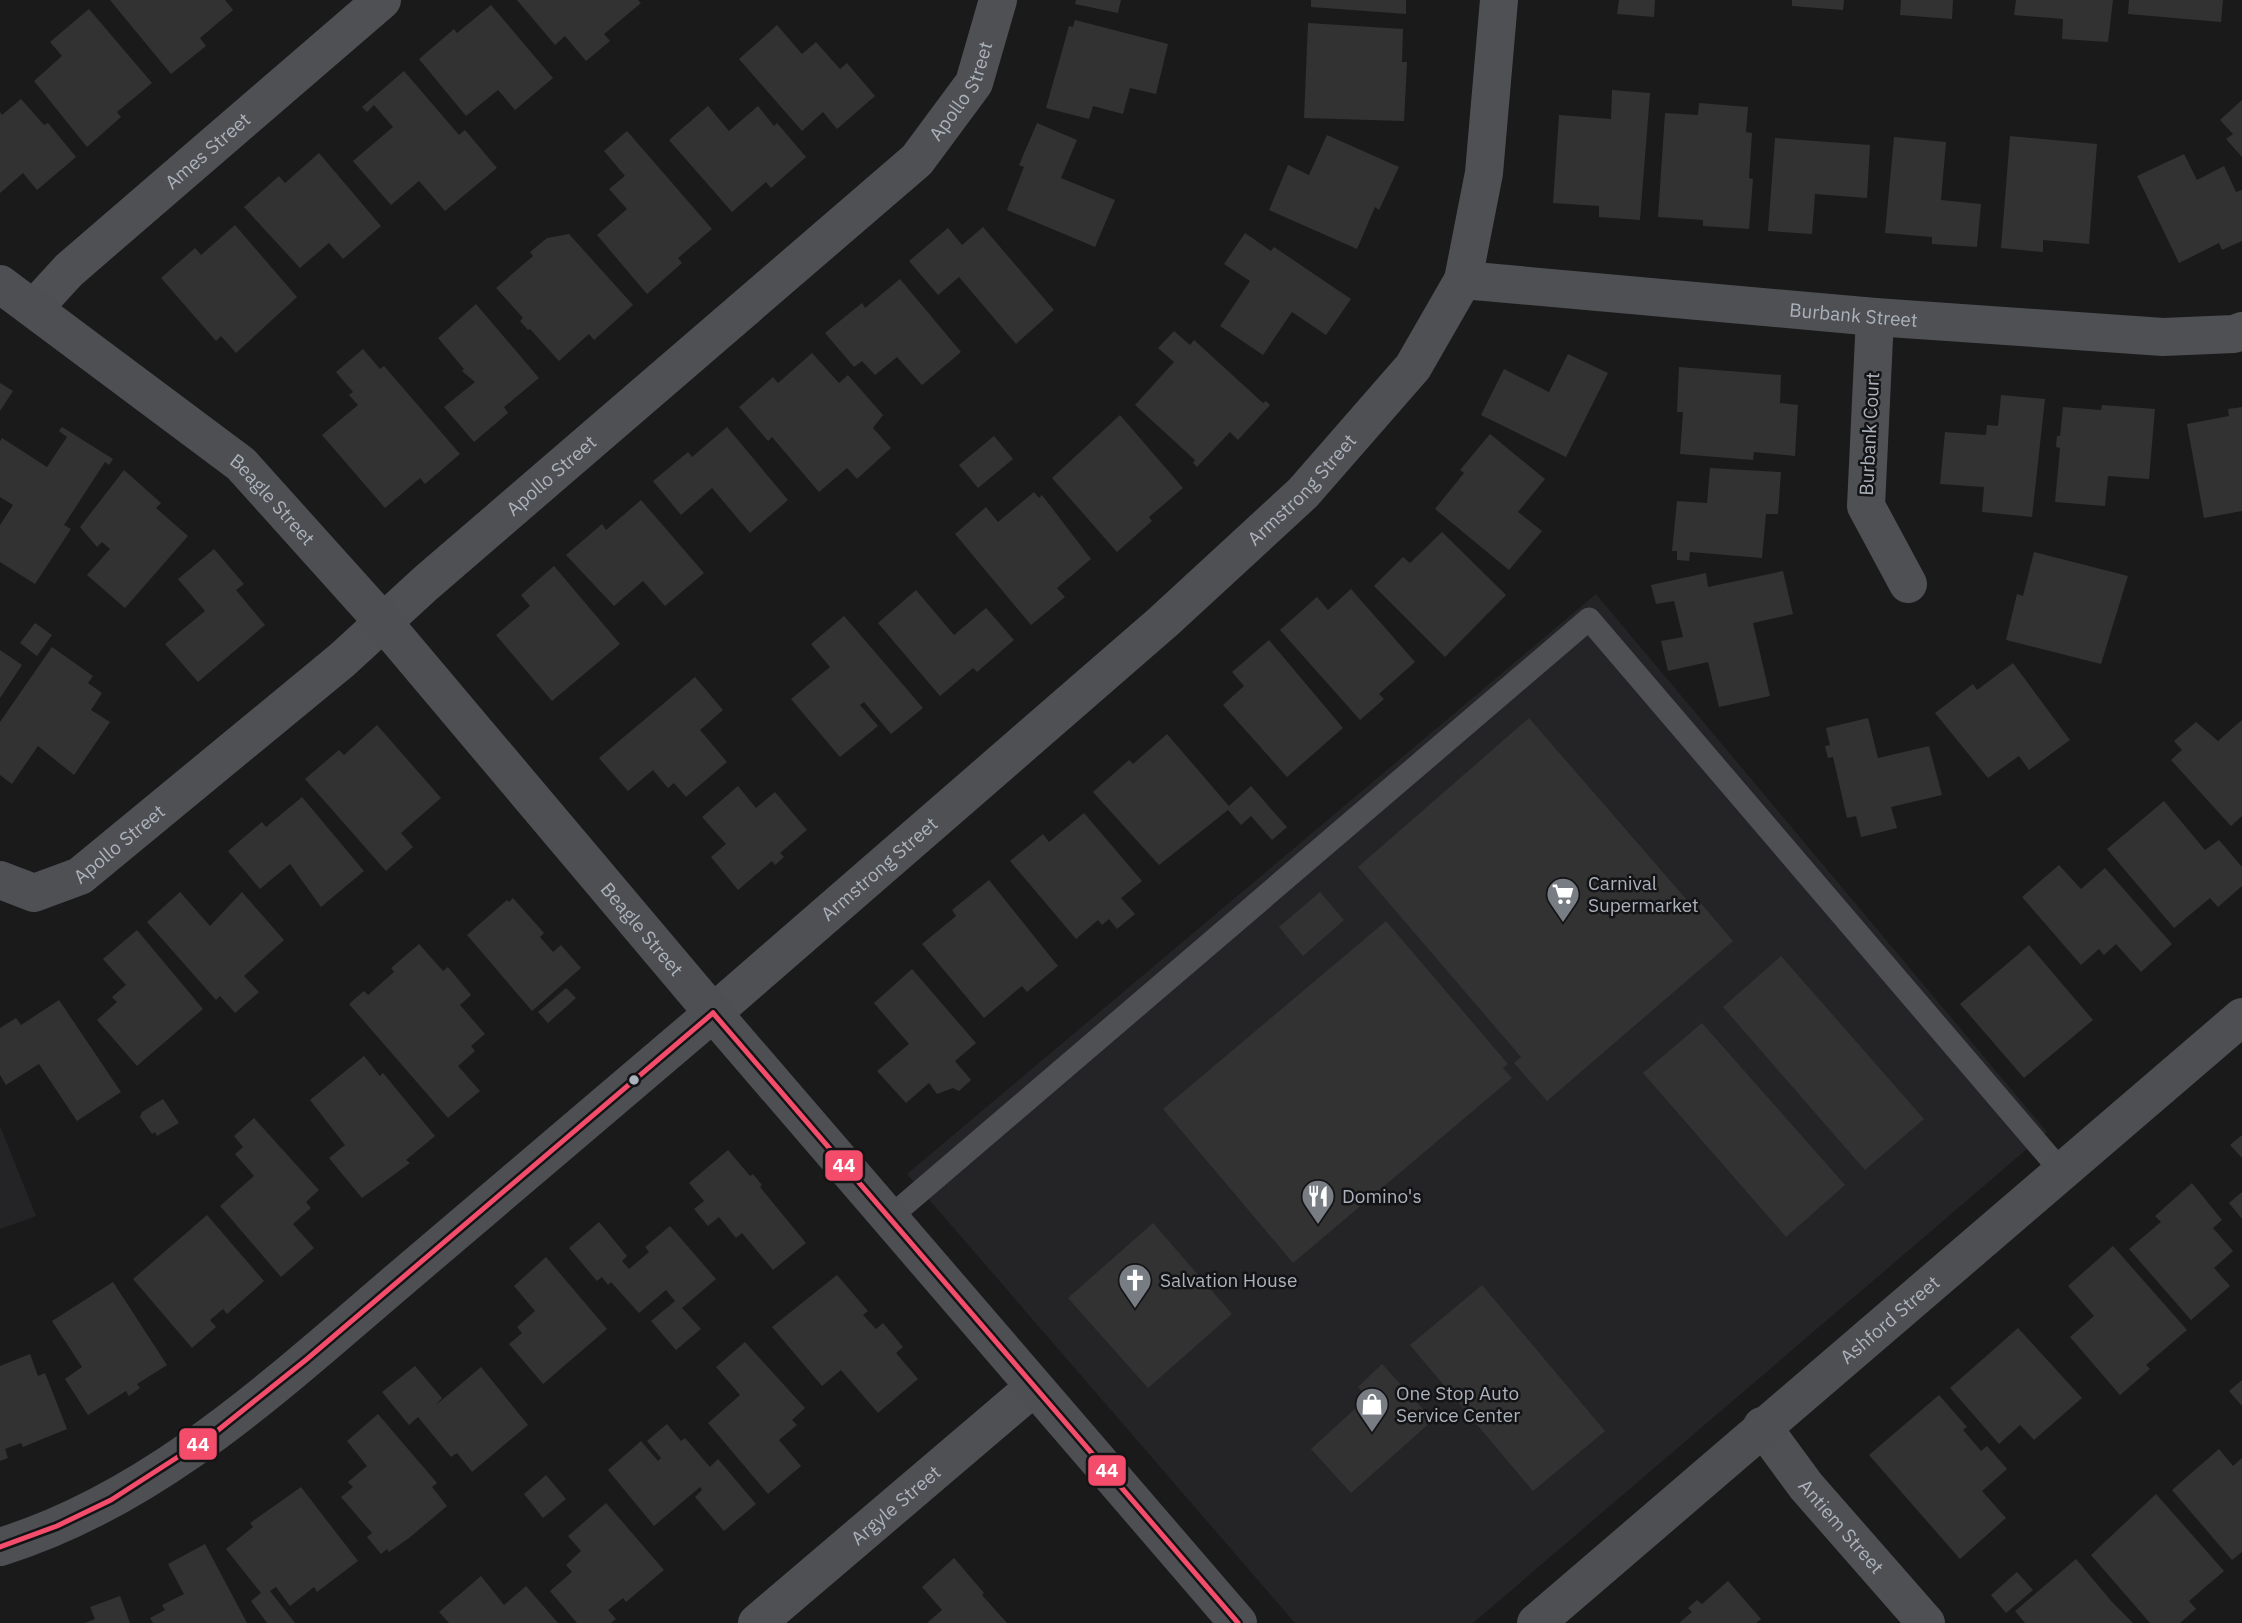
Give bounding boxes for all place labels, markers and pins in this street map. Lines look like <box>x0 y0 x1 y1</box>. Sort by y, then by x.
place label: Carnival Supermarket <box>1588 871 1699 917</box>
supermarket icon: Carnival Supermarket <box>1544 875 1582 924</box>
unlabelled marker <box>627 1073 641 1087</box>
restaurant icon: Domino's <box>1299 1177 1337 1226</box>
place label: Domino's <box>1342 1184 1422 1208</box>
church icon: Salvation House <box>1116 1261 1154 1310</box>
place label: Salvation House <box>1160 1268 1297 1292</box>
place label: One Stop Auto Service Center <box>1396 1381 1520 1427</box>
shop icon: One Stop Auto Service Center <box>1353 1385 1391 1434</box>

